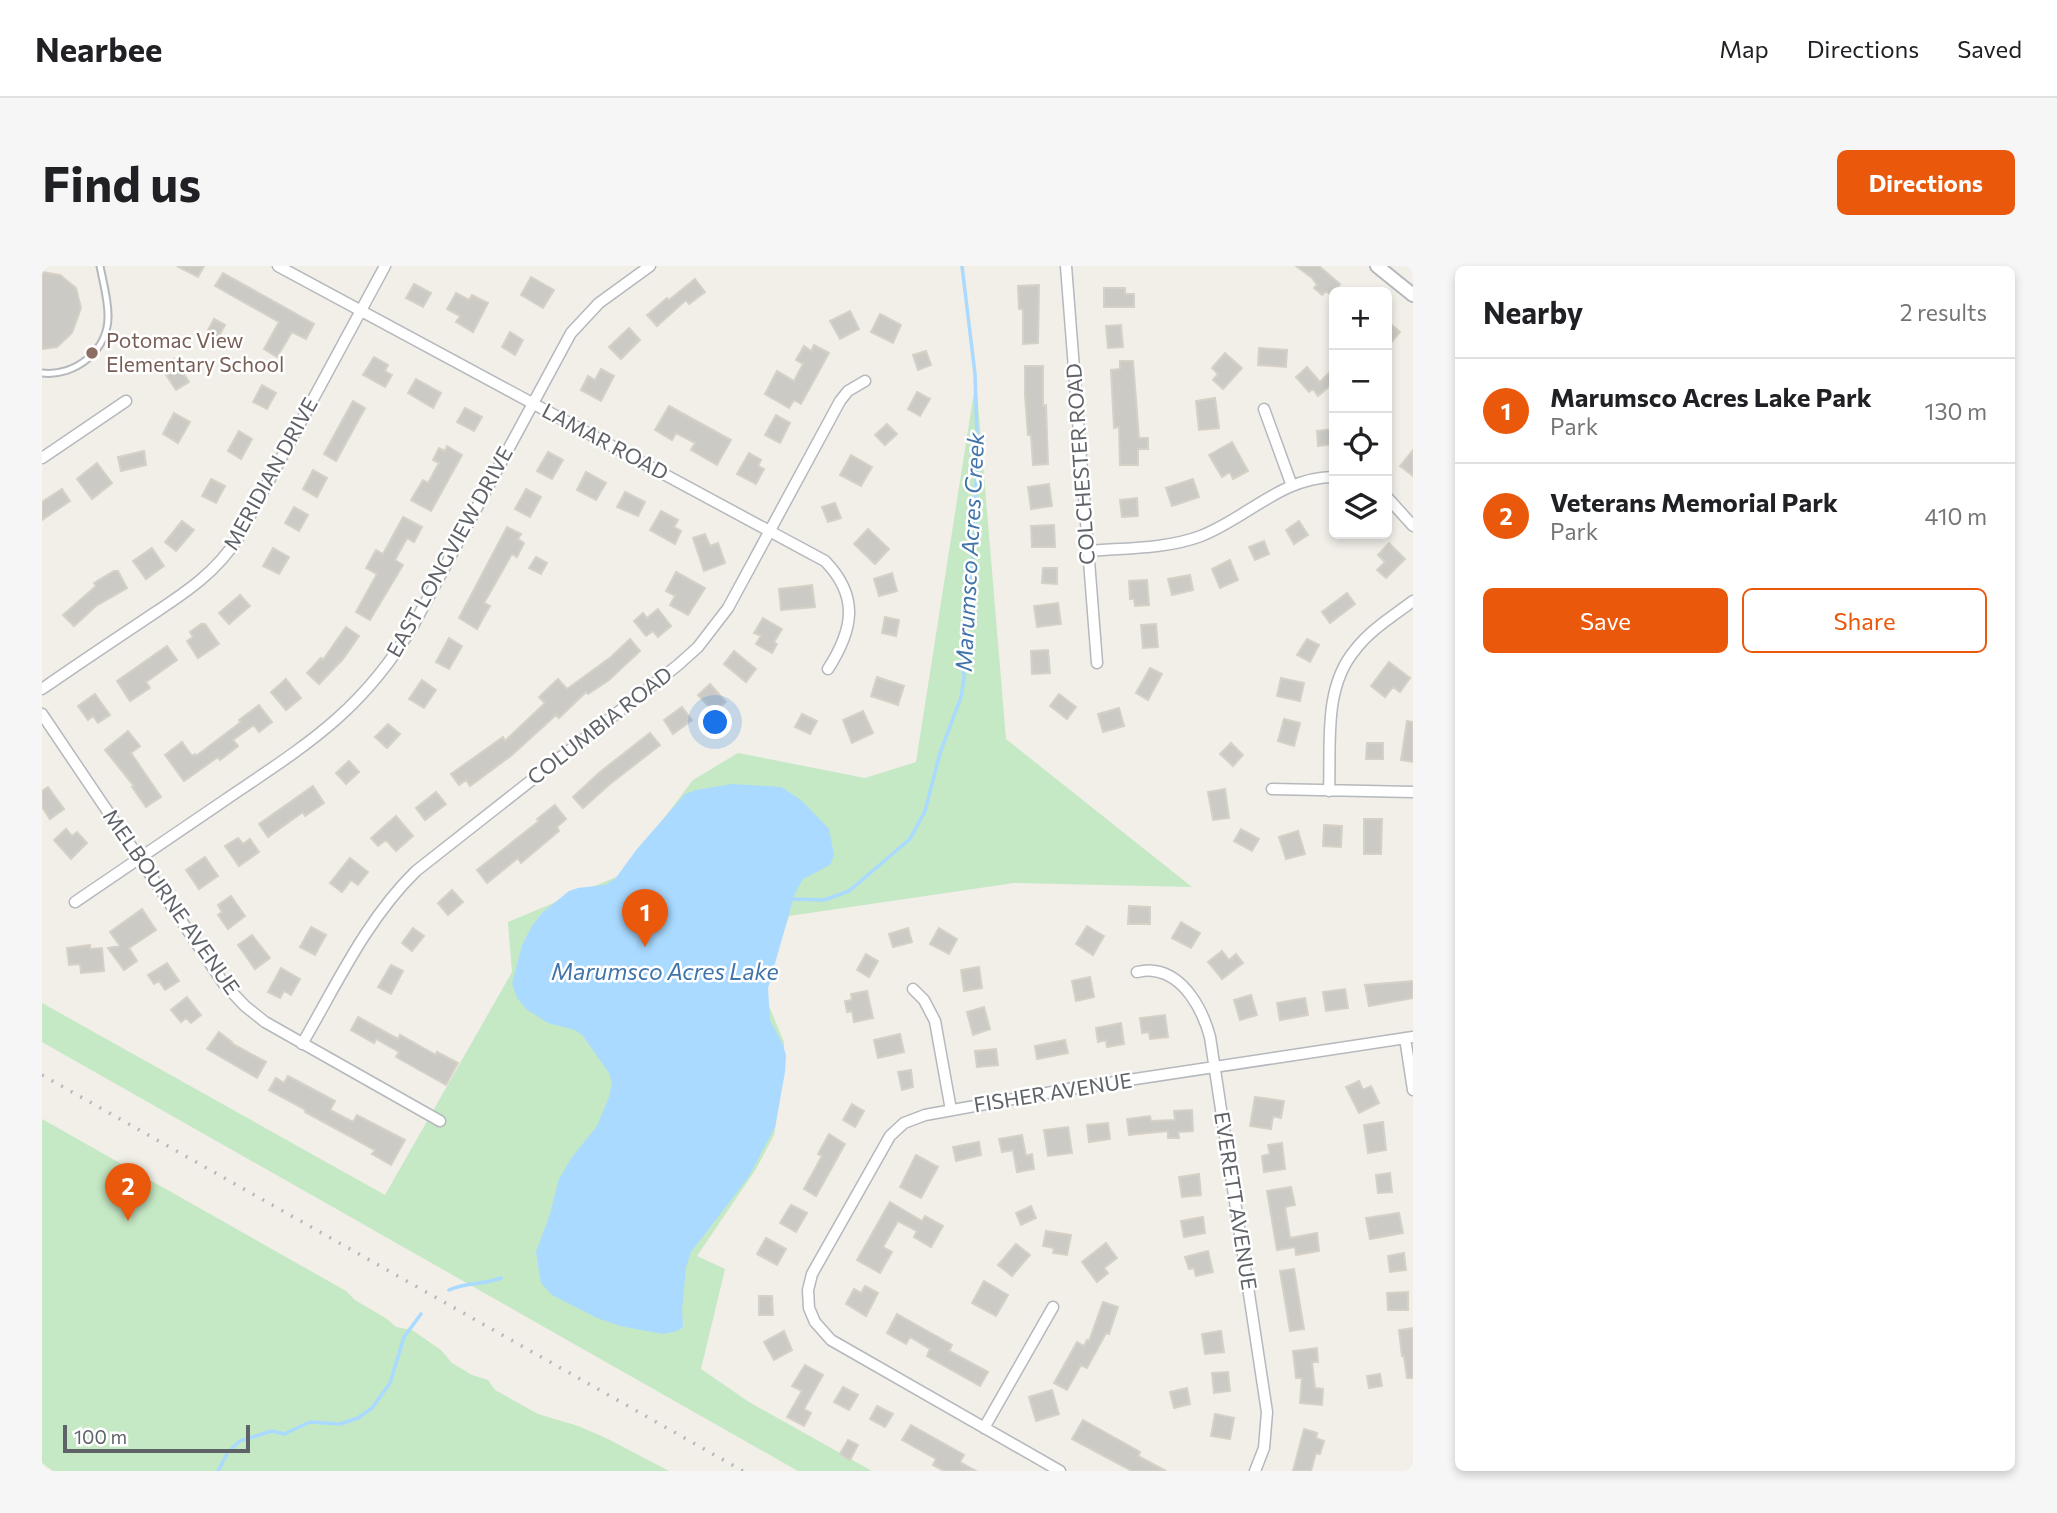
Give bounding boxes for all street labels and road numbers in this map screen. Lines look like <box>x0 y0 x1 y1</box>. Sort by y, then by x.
street label: COLCHESTER ROAD <box>1060 362 1099 566</box>
street label: MERIDIAN DRIVE <box>217 393 322 554</box>
street label: LAMAR ROAD <box>538 397 673 484</box>
street label: EAST LONGVIEW DRIVE <box>380 442 517 661</box>
street label: COLUMBIA ROAD <box>522 661 676 789</box>
street label: MELBOURNE AVENUE <box>99 804 246 999</box>
street label: FISHER AVENUE <box>972 1067 1134 1116</box>
street label: EVERETT AVENUE <box>1210 1110 1263 1292</box>

